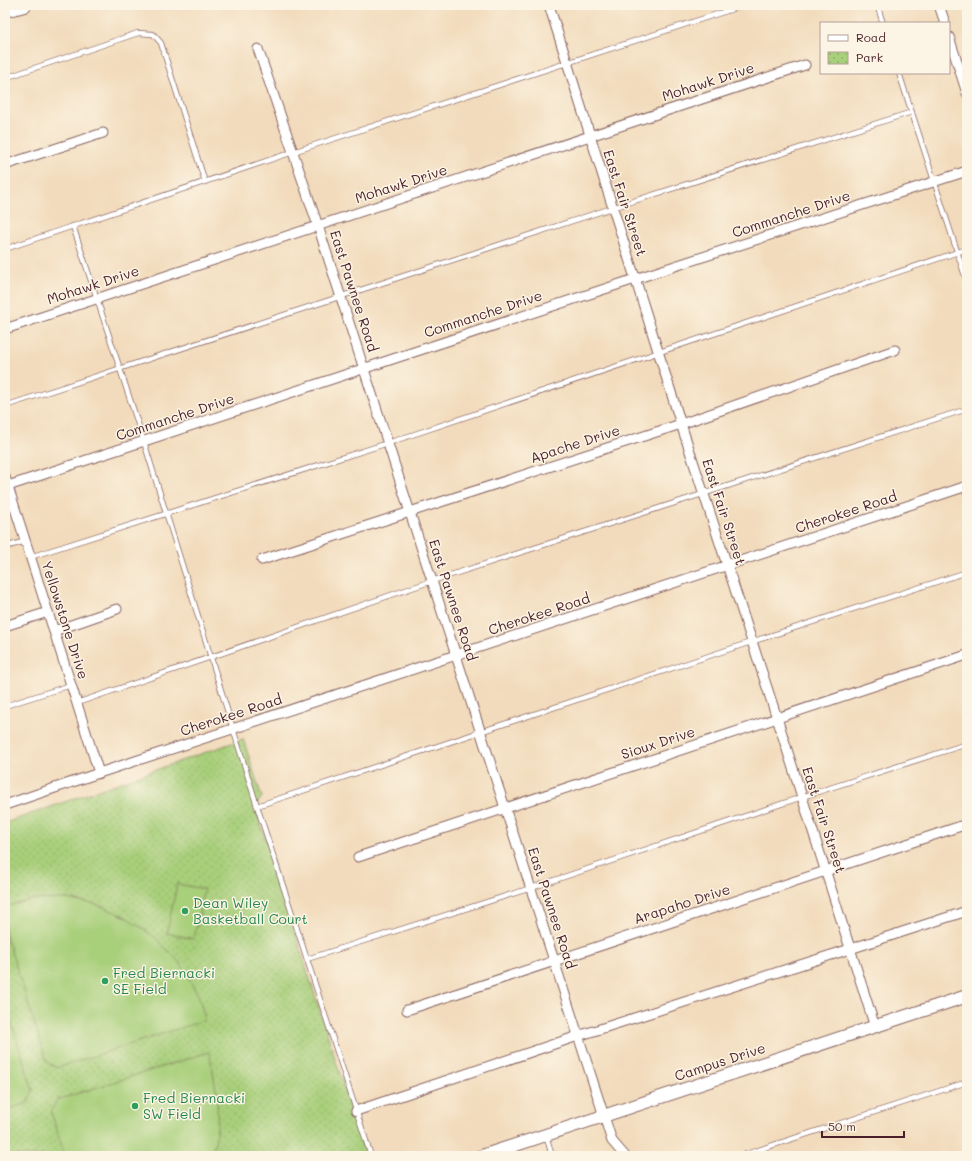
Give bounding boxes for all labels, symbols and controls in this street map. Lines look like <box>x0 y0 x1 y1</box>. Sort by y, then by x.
legend <box>820 22 950 74</box>
text: Road <box>856 29 886 45</box>
text: Park <box>856 49 883 65</box>
street label: Mohawk Drive <box>659 58 756 105</box>
street label: East Fair Street <box>599 147 652 259</box>
street label: Mohawk Drive <box>352 160 449 207</box>
street label: Commanche Drive <box>729 185 852 242</box>
street label: East Pawnee Road <box>326 228 383 354</box>
street label: Mohawk Drive <box>44 261 141 308</box>
street label: Commanche Drive <box>421 285 544 342</box>
street label: Commanche Drive <box>113 388 236 445</box>
street label: Apache Drive <box>528 420 622 467</box>
street label: East Fair Street <box>698 456 751 568</box>
street label: Cherokee Road <box>792 486 899 537</box>
street label: East Pawnee Road <box>425 537 482 663</box>
street label: Yellowstone Drive <box>37 558 94 681</box>
street label: Cherokee Road <box>485 588 592 639</box>
street label: Cherokee Road <box>177 689 284 740</box>
street label: Sioux Drive <box>618 722 697 763</box>
street label: East Fair Street <box>798 764 851 876</box>
street label: East Pawnee Road <box>524 845 581 971</box>
street label: Arapaho Drive <box>631 879 733 928</box>
place label: Dean Wiley Basketball Court <box>193 893 308 928</box>
marker: Dean Wiley Basketball Court <box>180 906 190 916</box>
place label: Fred Biernacki SE Field <box>113 963 215 998</box>
marker: Fred Biernacki SE Field <box>100 976 110 986</box>
street label: Campus Drive <box>672 1038 768 1085</box>
place label: Fred Biernacki SW Field <box>143 1088 245 1123</box>
marker: Fred Biernacki SW Field <box>130 1101 140 1111</box>
scale bar <box>822 1113 904 1139</box>
text: 50 m <box>828 1118 856 1134</box>

